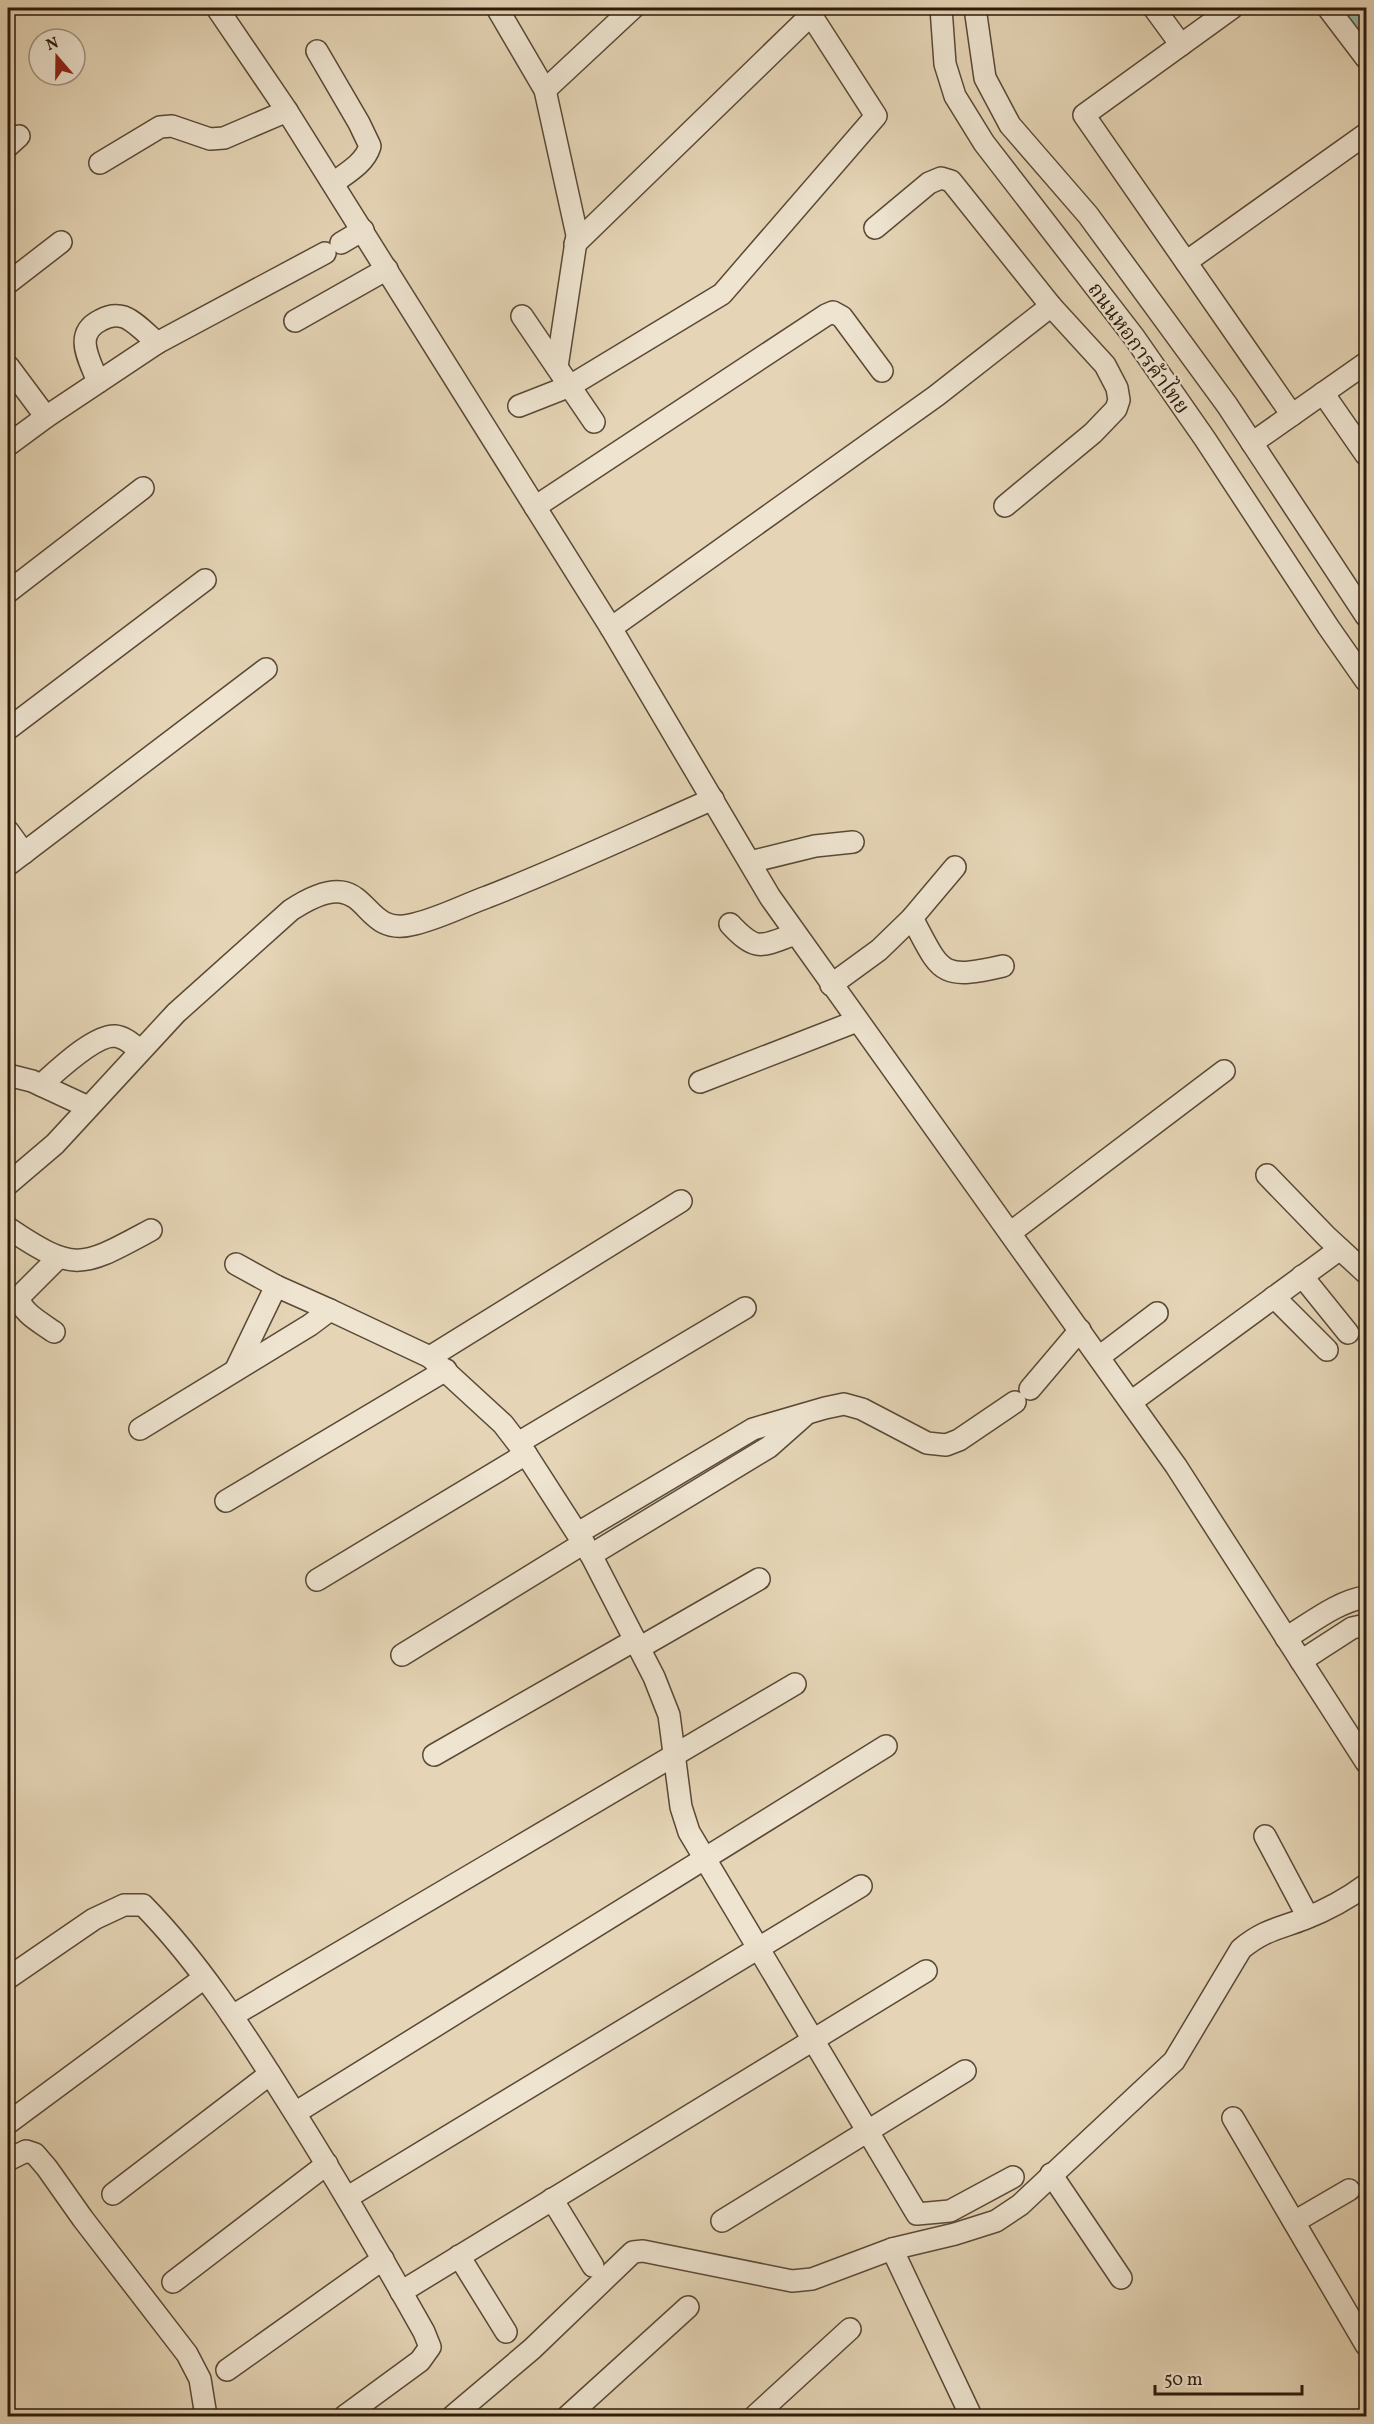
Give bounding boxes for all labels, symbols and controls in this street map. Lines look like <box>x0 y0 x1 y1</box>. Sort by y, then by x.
north arrow <box>27 27 87 87</box>
text: N <box>43 32 62 57</box>
street label: ถนนหอการค้าไทย <box>1080 276 1197 421</box>
scale bar <box>1155 2358 1302 2396</box>
text: 50 m <box>1164 2368 1203 2393</box>

